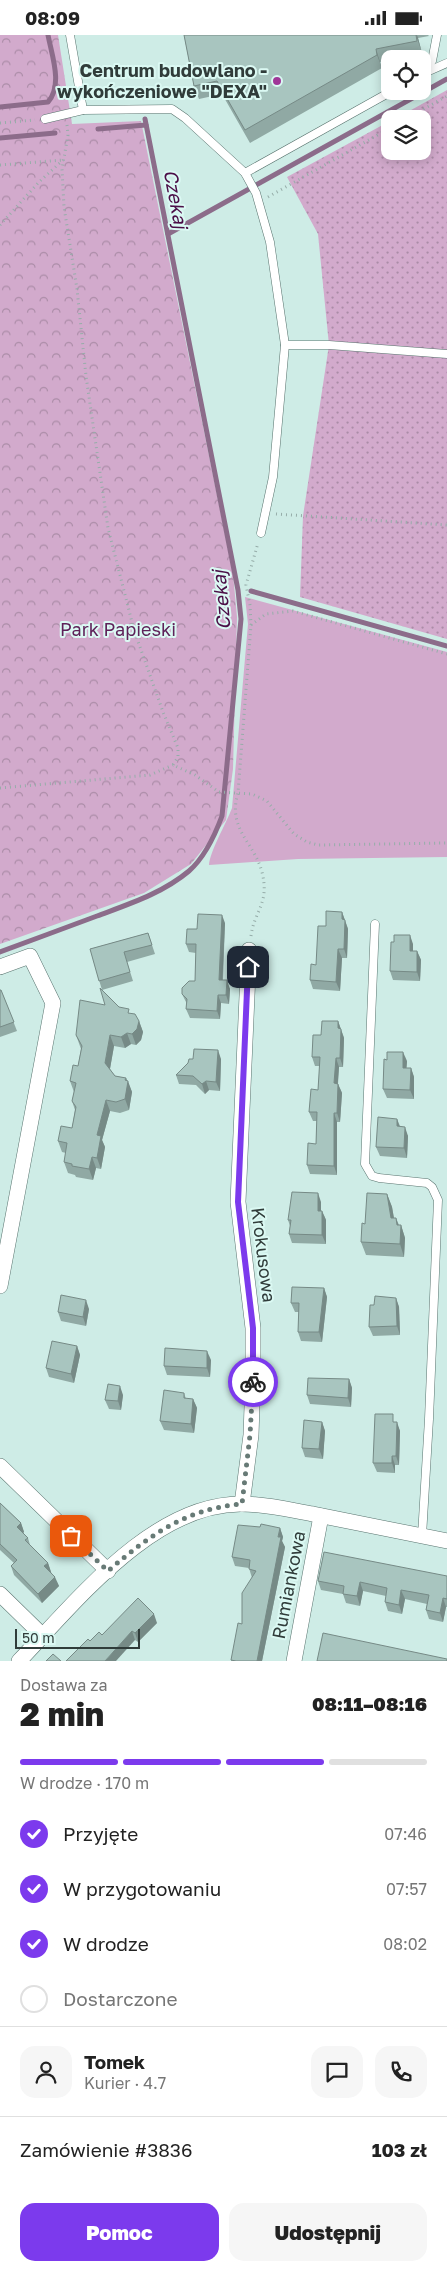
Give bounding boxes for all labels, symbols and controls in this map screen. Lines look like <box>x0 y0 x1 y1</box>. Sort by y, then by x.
text: 08:09 <box>25 6 80 29</box>
map controls <box>381 50 431 160</box>
button: locate <box>381 50 431 100</box>
place label: Centrum budowlano - wykończeniowe "DEXA" <box>57 59 267 102</box>
marker: Centrum budowlano - wykończeniowe "DEXA" <box>271 75 283 87</box>
button: layers <box>381 110 431 160</box>
water label: Czekaj <box>159 167 194 232</box>
water label: Czekaj <box>206 567 235 631</box>
park label: Park Papieski <box>60 618 176 640</box>
pin <box>227 946 269 988</box>
icon: home <box>234 953 262 981</box>
street label: Krokusowa <box>247 1206 281 1304</box>
courier <box>228 1357 278 1407</box>
icon: bike <box>239 1368 267 1396</box>
pin <box>50 1515 92 1557</box>
icon: bag <box>57 1522 85 1550</box>
street label: Rumiankowa <box>267 1529 309 1641</box>
scale bar <box>15 1626 140 1649</box>
text: 50 m <box>22 1629 55 1646</box>
text: Dostawa za <box>20 1675 107 1695</box>
text: 08:11–08:16 <box>312 1692 427 1715</box>
text: 2 min <box>20 1695 104 1733</box>
text: W drodze · 170 m <box>20 1773 149 1793</box>
icon: check <box>20 1820 48 1848</box>
text: Przyjęte <box>63 1822 138 1845</box>
text: 07:46 <box>384 1824 427 1844</box>
icon: check <box>20 1875 48 1903</box>
text: W przygotowaniu <box>63 1877 221 1900</box>
text: 07:57 <box>386 1879 427 1899</box>
icon: check <box>20 1930 48 1958</box>
text: W drodze <box>63 1932 149 1955</box>
text: 08:02 <box>383 1934 427 1954</box>
text: Dostarczone <box>63 1987 177 2010</box>
button: person <box>20 2046 72 2098</box>
button: chat <box>311 2046 363 2098</box>
button: phone <box>375 2046 427 2098</box>
text: Tomek <box>84 2050 145 2073</box>
text: Kurier · 4.7 <box>84 2073 166 2093</box>
text: Zamówienie #3836 <box>20 2138 192 2161</box>
text: 103 zł <box>372 2138 427 2161</box>
button: Pomoc <box>20 2203 219 2261</box>
button: Udostępnij <box>229 2203 427 2261</box>

